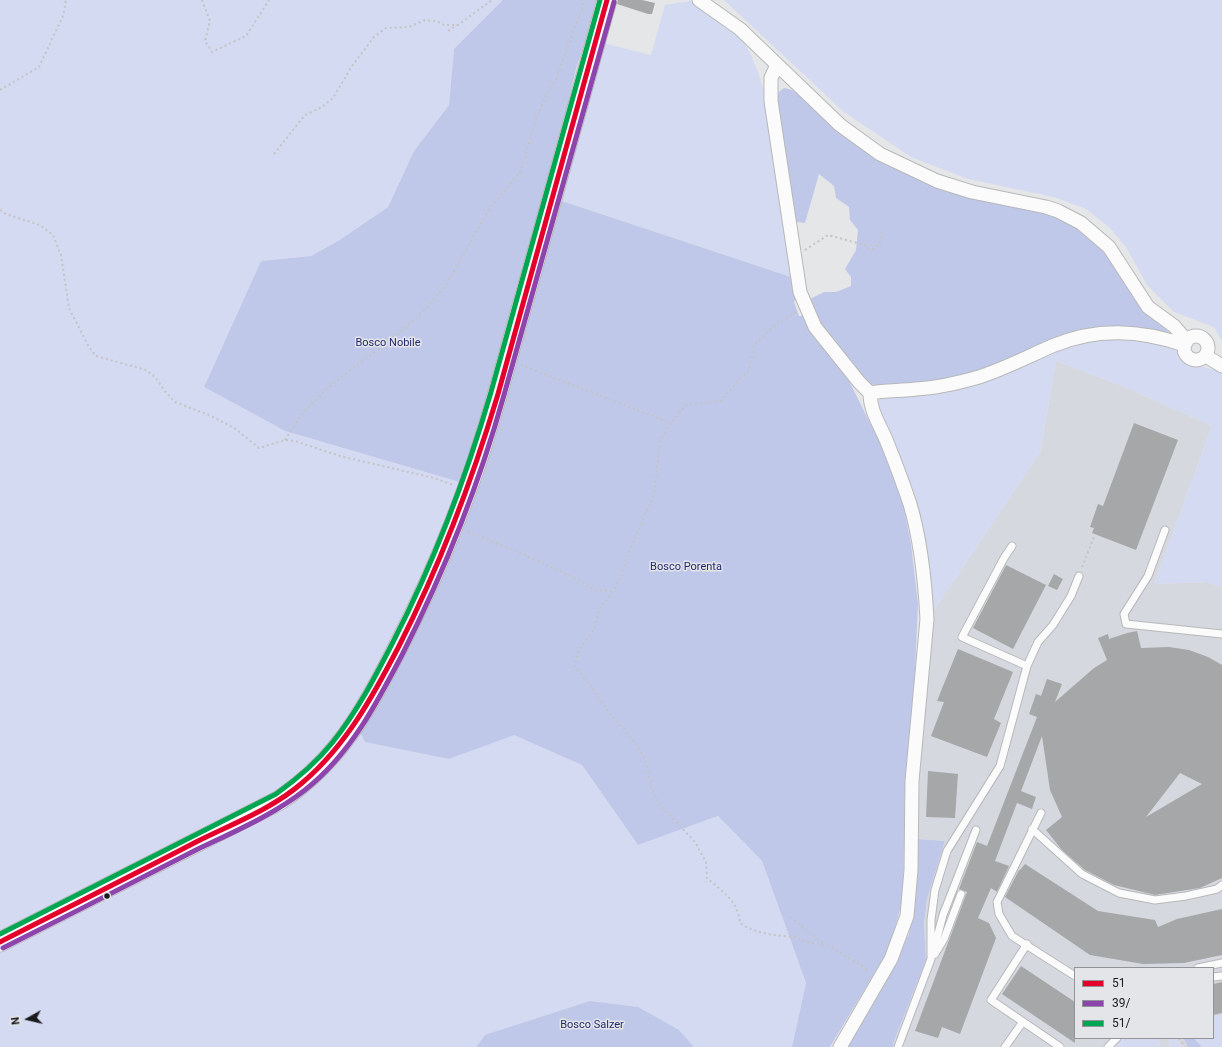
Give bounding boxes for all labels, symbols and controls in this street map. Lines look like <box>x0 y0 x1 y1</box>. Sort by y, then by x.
park label: Bosco Nobile <box>355 336 421 350</box>
park label: Bosco Porenta <box>650 560 722 574</box>
unlabelled marker <box>102 891 112 901</box>
legend <box>1074 967 1214 1039</box>
text: 51 <box>1112 976 1126 990</box>
text: 39/ <box>1112 996 1130 1010</box>
north arrow <box>8 999 48 1039</box>
text: N <box>9 1016 23 1025</box>
text: 51/ <box>1112 1016 1130 1030</box>
park label: Bosco Salzer <box>560 1018 624 1032</box>

